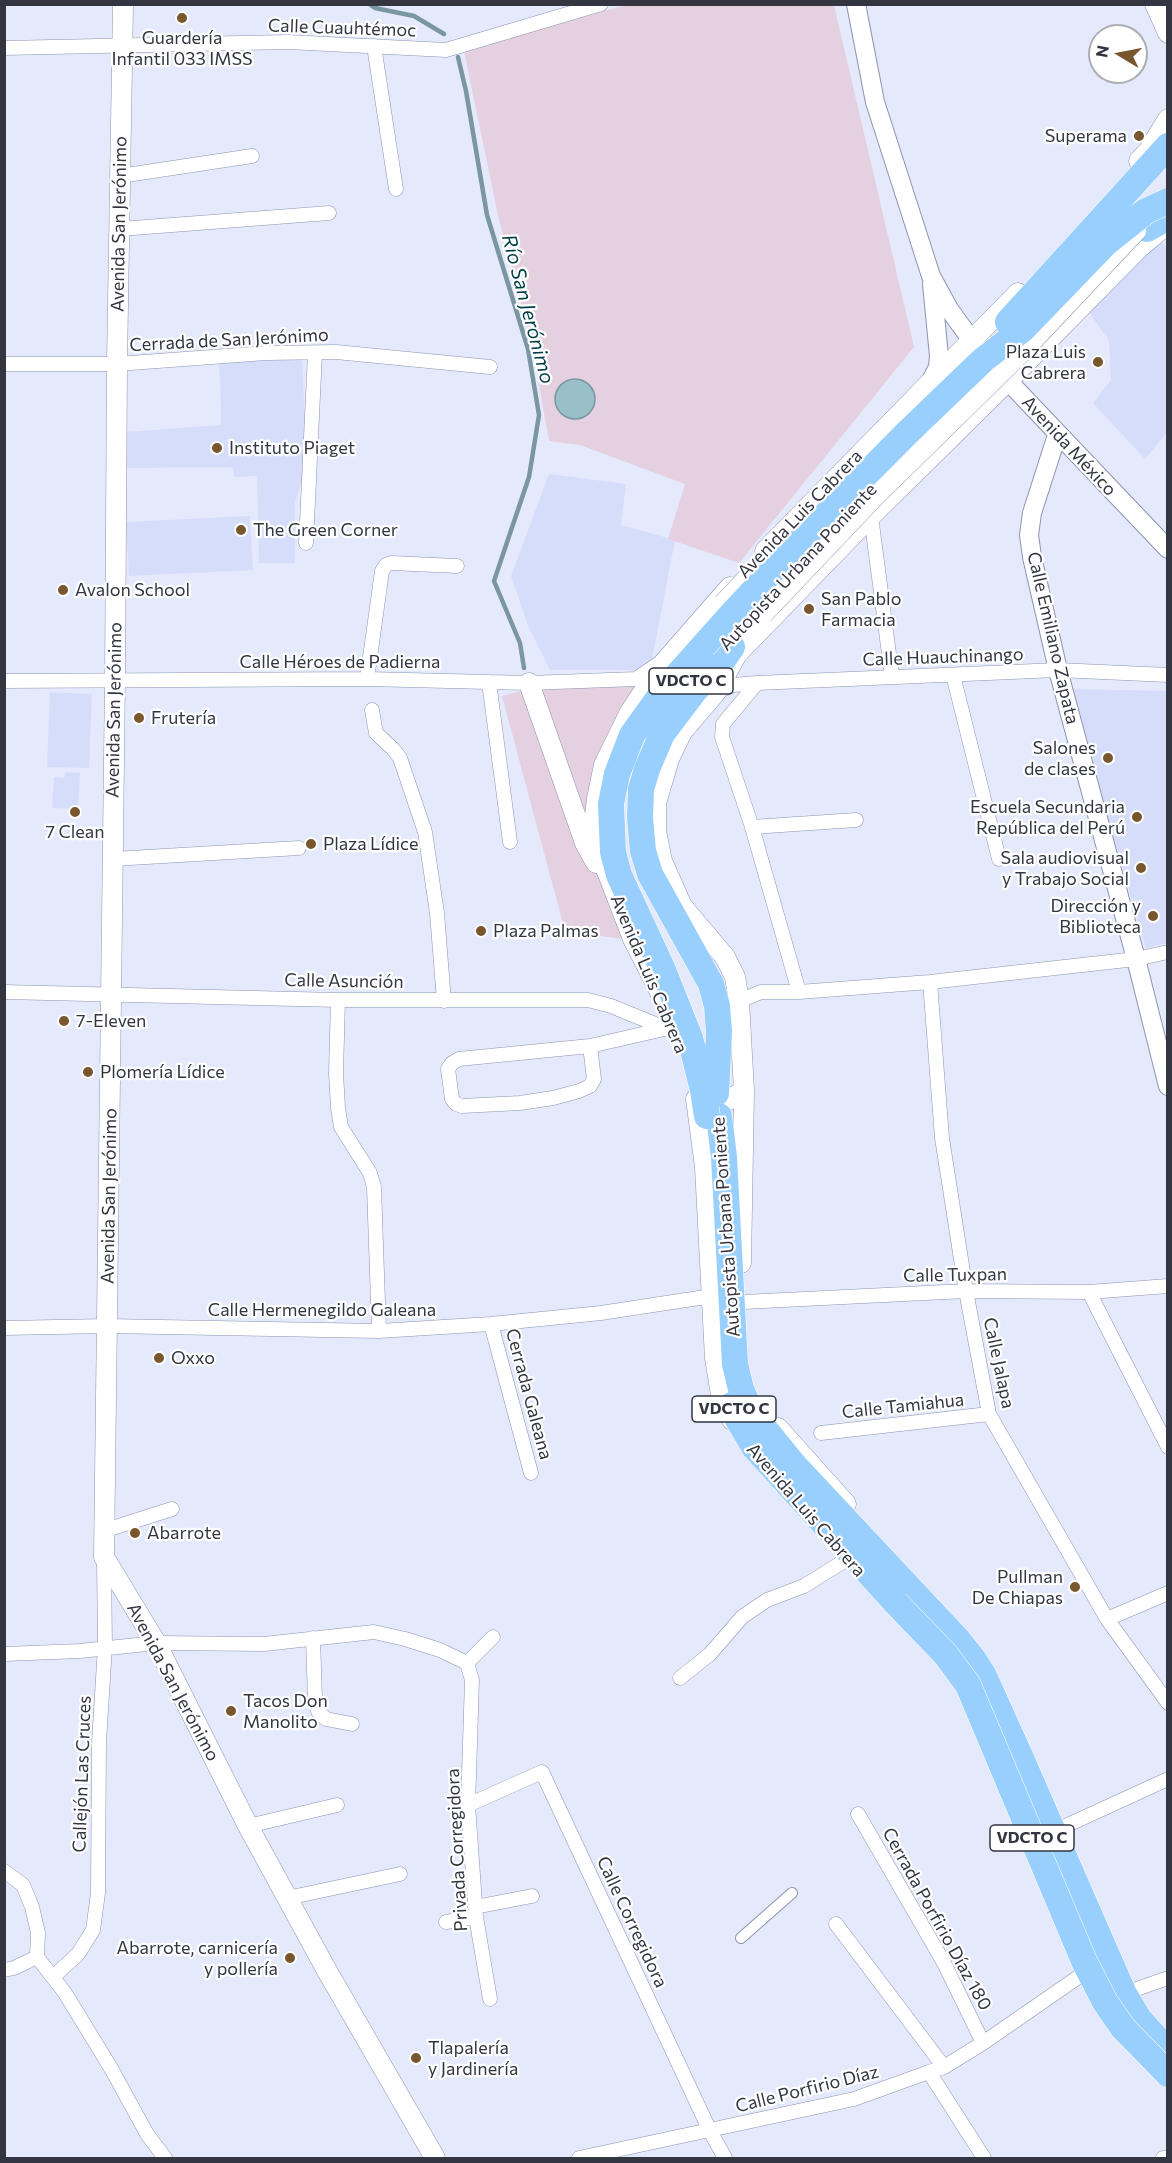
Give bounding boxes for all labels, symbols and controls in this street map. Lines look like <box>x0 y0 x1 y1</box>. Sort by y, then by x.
marker: Guardería Infantil 033 IMSS <box>175 11 189 25</box>
street label: Calle Cuauhtémoc <box>268 15 416 41</box>
north arrow <box>1088 24 1148 84</box>
place label: Guardería Infantil 033 IMSS <box>111 27 253 70</box>
text: N <box>1091 44 1112 59</box>
place label: Superama <box>1045 125 1127 147</box>
marker: Superama <box>1132 129 1146 143</box>
street label: Avenida San Jerónimo <box>107 136 131 312</box>
water label: Río San Jerónimo <box>497 232 559 386</box>
street label: Cerrada de San Jerónimo <box>129 324 329 356</box>
place label: Plaza Luis Cabrera <box>1006 341 1086 384</box>
marker: Plaza Luis Cabrera <box>1091 355 1105 369</box>
street label: Avenida México <box>1017 392 1121 500</box>
place label: Instituto Piaget <box>229 437 355 459</box>
marker: Instituto Piaget <box>210 441 224 455</box>
street label: Avenida Luis Cabrera <box>733 445 867 583</box>
street label: Autopista Urbana Poniente <box>715 479 881 655</box>
place label: The Green Corner <box>253 519 398 541</box>
marker: The Green Corner <box>234 523 248 537</box>
street label: Calle Emiliano Zapata <box>1023 550 1083 726</box>
place label: Avalon School <box>75 579 190 601</box>
marker: Avalon School <box>56 583 70 597</box>
place label: San Pablo Farmacia <box>821 588 901 630</box>
marker: San Pablo Farmacia <box>802 602 816 616</box>
street label: Avenida San Jerónimo <box>102 622 126 798</box>
street label: Calle Huauchinango <box>862 643 1024 671</box>
street label: Calle Héroes de Padierna <box>239 651 441 673</box>
road number: VDCTO C <box>649 668 733 694</box>
place label: Frutería <box>151 707 216 729</box>
marker: Frutería <box>132 711 146 725</box>
place label: Salones de clases <box>1024 737 1096 780</box>
marker: Salones de clases <box>1101 751 1115 765</box>
place label: Escuela Secundaria República del Perú <box>970 796 1125 838</box>
marker: 7 Clean <box>68 805 82 819</box>
marker: Escuela Secundaria República del Perú <box>1130 810 1144 824</box>
place label: 7 Clean <box>45 821 105 843</box>
place label: Plaza Lídice <box>323 833 418 855</box>
marker: Plaza Lídice <box>304 837 318 851</box>
place label: Sala audiovisual y Trabajo Social <box>1001 847 1129 890</box>
marker: Sala audiovisual y Trabajo Social <box>1134 861 1148 875</box>
street label: Avenida Luis Cabrera <box>606 891 692 1057</box>
place label: Dirección y Biblioteca <box>1050 895 1141 938</box>
marker: Dirección y Biblioteca <box>1146 909 1160 923</box>
place label: Plaza Palmas <box>493 920 599 942</box>
marker: Plaza Palmas <box>474 924 488 938</box>
street label: Calle Asunción <box>284 969 404 993</box>
place label: 7-Eleven <box>76 1010 146 1032</box>
marker: 7-Eleven <box>57 1014 71 1028</box>
place label: Plomería Lídice <box>100 1061 225 1083</box>
marker: Plomería Lídice <box>81 1065 95 1079</box>
street label: Avenida San Jerónimo <box>97 1108 121 1284</box>
street label: Autopista Urbana Poniente <box>708 1116 744 1338</box>
street label: Calle Tuxpan <box>903 1263 1007 1287</box>
street label: Calle Hermenegildo Galeana <box>208 1299 436 1321</box>
street label: Calle Jalapa <box>979 1316 1019 1410</box>
street label: Cerrada Galeana <box>501 1326 557 1462</box>
place label: Oxxo <box>171 1347 215 1369</box>
marker: Oxxo <box>152 1351 166 1365</box>
street label: Calle Tamiahua <box>841 1389 965 1423</box>
road number: VDCTO C <box>692 1396 776 1422</box>
street label: Avenida Luis Cabrera <box>742 1439 870 1581</box>
place label: Abarrote <box>147 1522 221 1544</box>
marker: Abarrote <box>128 1526 142 1540</box>
place label: Pullman De Chiapas <box>972 1566 1063 1608</box>
marker: Pullman De Chiapas <box>1068 1580 1082 1594</box>
street label: Avenida San Jerónimo <box>122 1599 224 1765</box>
place label: Tacos Don Manolito <box>243 1690 328 1732</box>
street label: Callejón Las Cruces <box>68 1695 96 1853</box>
marker: Tacos Don Manolito <box>224 1704 238 1718</box>
street label: Privada Corregidora <box>442 1768 472 1932</box>
street label: Cerrada Porfirio Díaz 180 <box>878 1824 996 2014</box>
road number: VDCTO C <box>990 1825 1074 1851</box>
street label: Calle Corregidora <box>592 1853 672 1991</box>
place label: Abarrote, carnicería y pollería <box>117 1937 278 1980</box>
marker: Abarrote, carnicería y pollería <box>283 1951 297 1965</box>
place label: Tlapalería y Jardinería <box>428 2037 518 2080</box>
marker: Tlapalería y Jardinería <box>409 2051 423 2065</box>
street label: Calle Porfirio Díaz <box>733 2061 881 2117</box>

